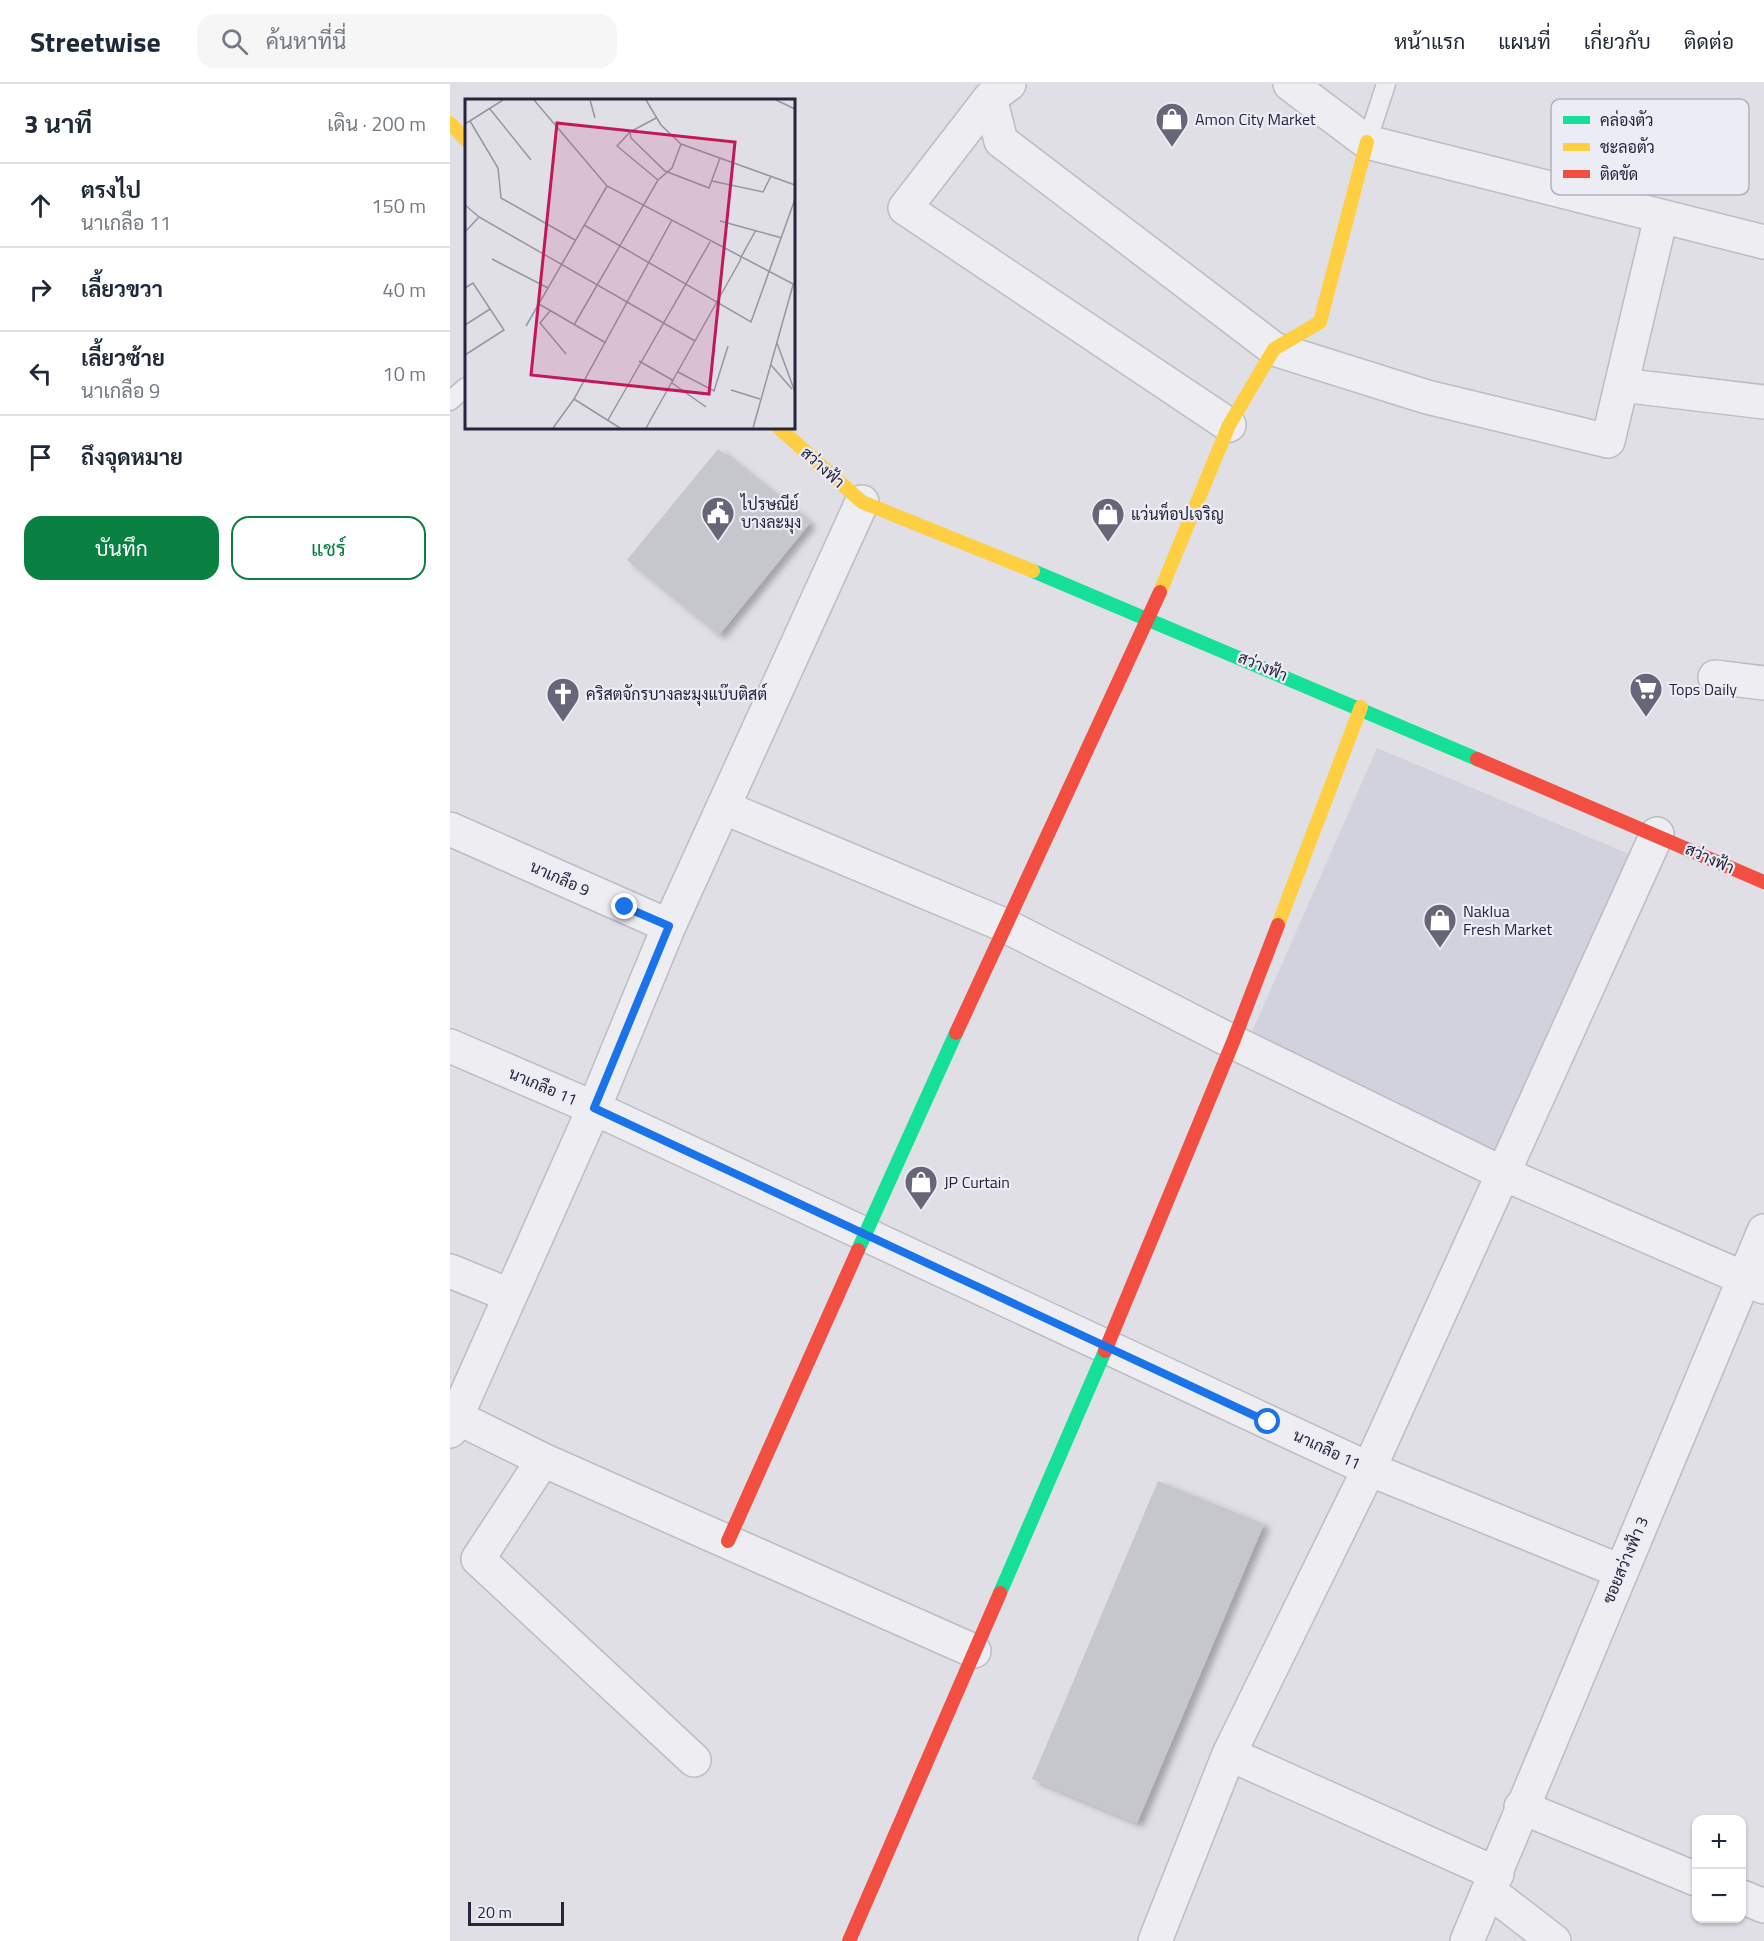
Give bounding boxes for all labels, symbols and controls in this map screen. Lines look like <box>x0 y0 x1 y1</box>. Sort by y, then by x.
search box <box>197 14 617 68</box>
text: Streetwise <box>30 20 161 63</box>
text: ค้นหาที่นี่ <box>266 24 346 58</box>
icon: search <box>218 25 251 58</box>
text: หน้าแรก <box>1394 25 1465 57</box>
text: แผนที่ <box>1498 25 1551 57</box>
text: เกี่ยวกับ <box>1584 25 1651 57</box>
text: ติดต่อ <box>1684 25 1734 57</box>
inset map <box>465 99 795 429</box>
legend <box>1551 99 1749 195</box>
shop icon: Amon City Market <box>1154 101 1190 148</box>
text: 3 นาที <box>24 104 92 143</box>
place label: Amon City Market <box>1195 107 1316 131</box>
text: เดิน · 200 m <box>327 108 426 139</box>
text: คล่องตัว <box>1600 108 1654 132</box>
text: ชะลอตัว <box>1600 135 1655 159</box>
text: ติดขัด <box>1600 162 1638 186</box>
text: ตรงไป <box>81 173 141 207</box>
icon: ahead <box>24 189 57 222</box>
text: 150 m <box>371 190 426 221</box>
text: นาเกลือ 11 <box>81 207 171 238</box>
text: เลี้ยวขวา <box>81 272 163 306</box>
icon: right <box>24 273 57 306</box>
text: 40 m <box>382 274 426 305</box>
text: เลี้ยวซ้าย <box>81 341 165 375</box>
icon: left <box>24 357 57 390</box>
text: 10 m <box>382 358 426 389</box>
text: นาเกลือ 9 <box>81 375 160 406</box>
text: ถึงจุดหมาย <box>81 440 183 474</box>
icon: arrive <box>24 441 57 474</box>
street label: สว่างฟ้า <box>796 441 850 493</box>
place label: ไปรษณีย์ บางละมุง <box>739 492 801 534</box>
public building icon: ไปรษณีย์ บางละมุง <box>700 495 736 542</box>
shop icon: แว่นท็อปเจริญ <box>1090 496 1126 543</box>
place label: แว่นท็อปเจริญ <box>1131 501 1224 526</box>
button: บันทึก <box>24 516 219 580</box>
button: แชร์ <box>231 516 426 580</box>
street label: สว่างฟ้า <box>1234 645 1292 687</box>
supermarket icon: Tops Daily <box>1628 671 1664 718</box>
church icon: คริสตจักรบางละมุงแบ๊บติสต์ <box>545 676 581 723</box>
place label: Tops Daily <box>1669 677 1737 701</box>
place label: คริสตจักรบางละมุงแบ๊บติสต์ <box>586 682 767 706</box>
street label: สว่างฟ้า <box>1681 837 1739 879</box>
street label: นาเกลือ 9 <box>526 854 594 902</box>
route end <box>611 893 637 919</box>
place label: Naklua Fresh Market <box>1463 899 1553 941</box>
shop icon: Naklua Fresh Market <box>1422 902 1458 949</box>
street label: นาเกลือ 11 <box>505 1061 581 1111</box>
shop icon: JP Curtain <box>903 1164 939 1211</box>
place label: JP Curtain <box>944 1170 1010 1194</box>
route start <box>1254 1408 1280 1434</box>
street label: นาเกลือ 11 <box>1289 1423 1365 1475</box>
street label: ซอยสว่างฟ้า 3 <box>1596 1513 1654 1607</box>
map controls <box>1692 1815 1746 1923</box>
button: + <box>1692 1815 1746 1869</box>
button: − <box>1692 1869 1746 1923</box>
scale bar <box>468 1899 564 1926</box>
text: 20 m <box>477 1900 512 1924</box>

